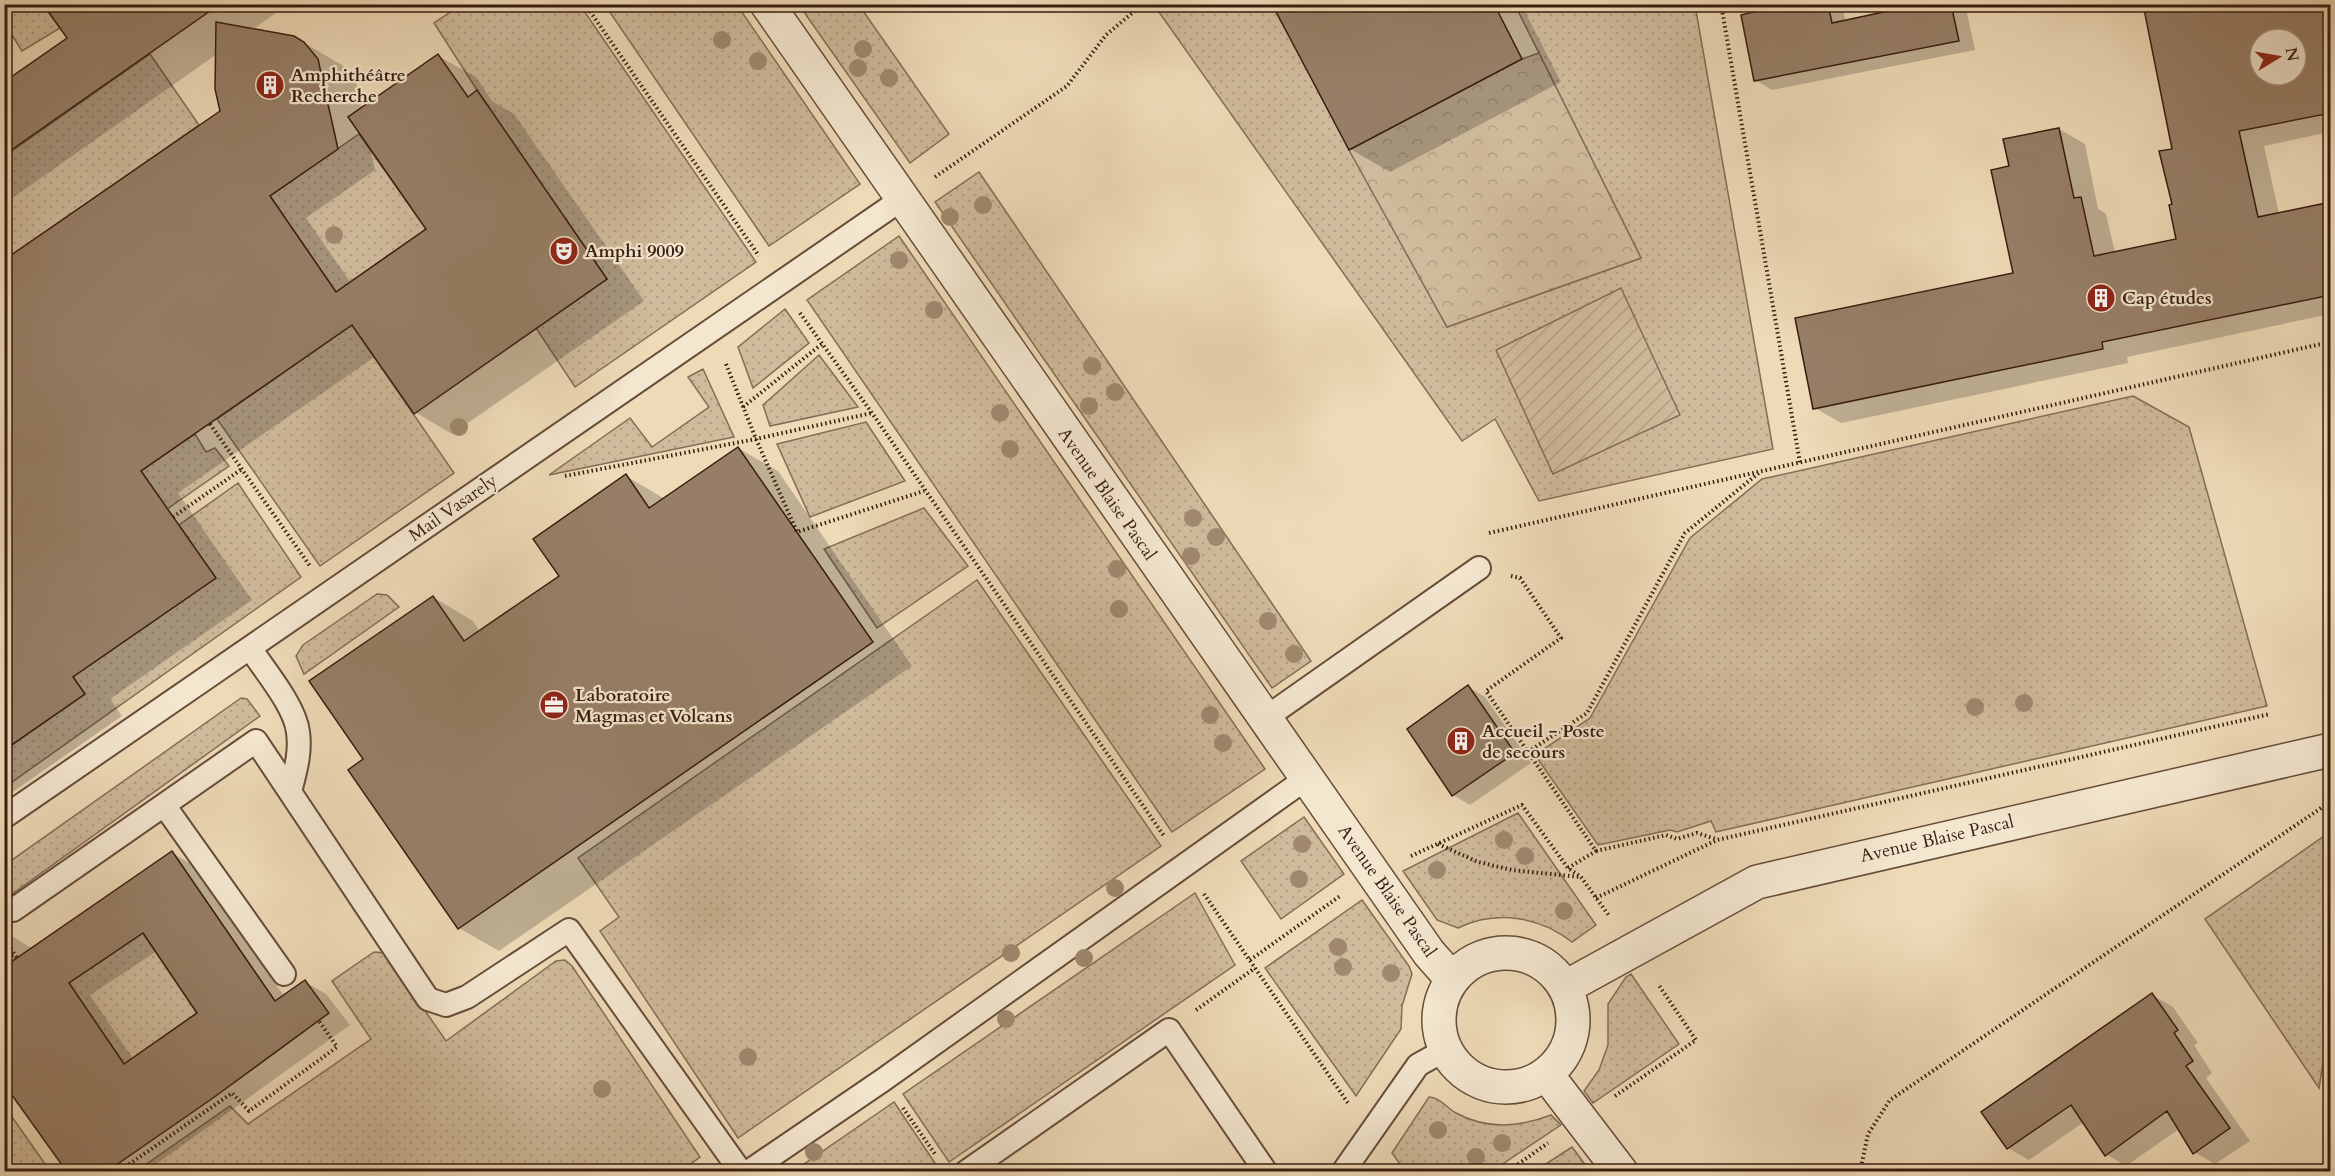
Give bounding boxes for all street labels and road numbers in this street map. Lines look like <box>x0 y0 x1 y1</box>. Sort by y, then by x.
street label: Avenue Blaise Pascal <box>1052 423 1162 566</box>
street label: Mail Vasarely <box>404 468 503 548</box>
street label: Avenue Blaise Pascal <box>1858 809 2017 869</box>
street label: Avenue Blaise Pascal <box>1332 820 1442 963</box>

